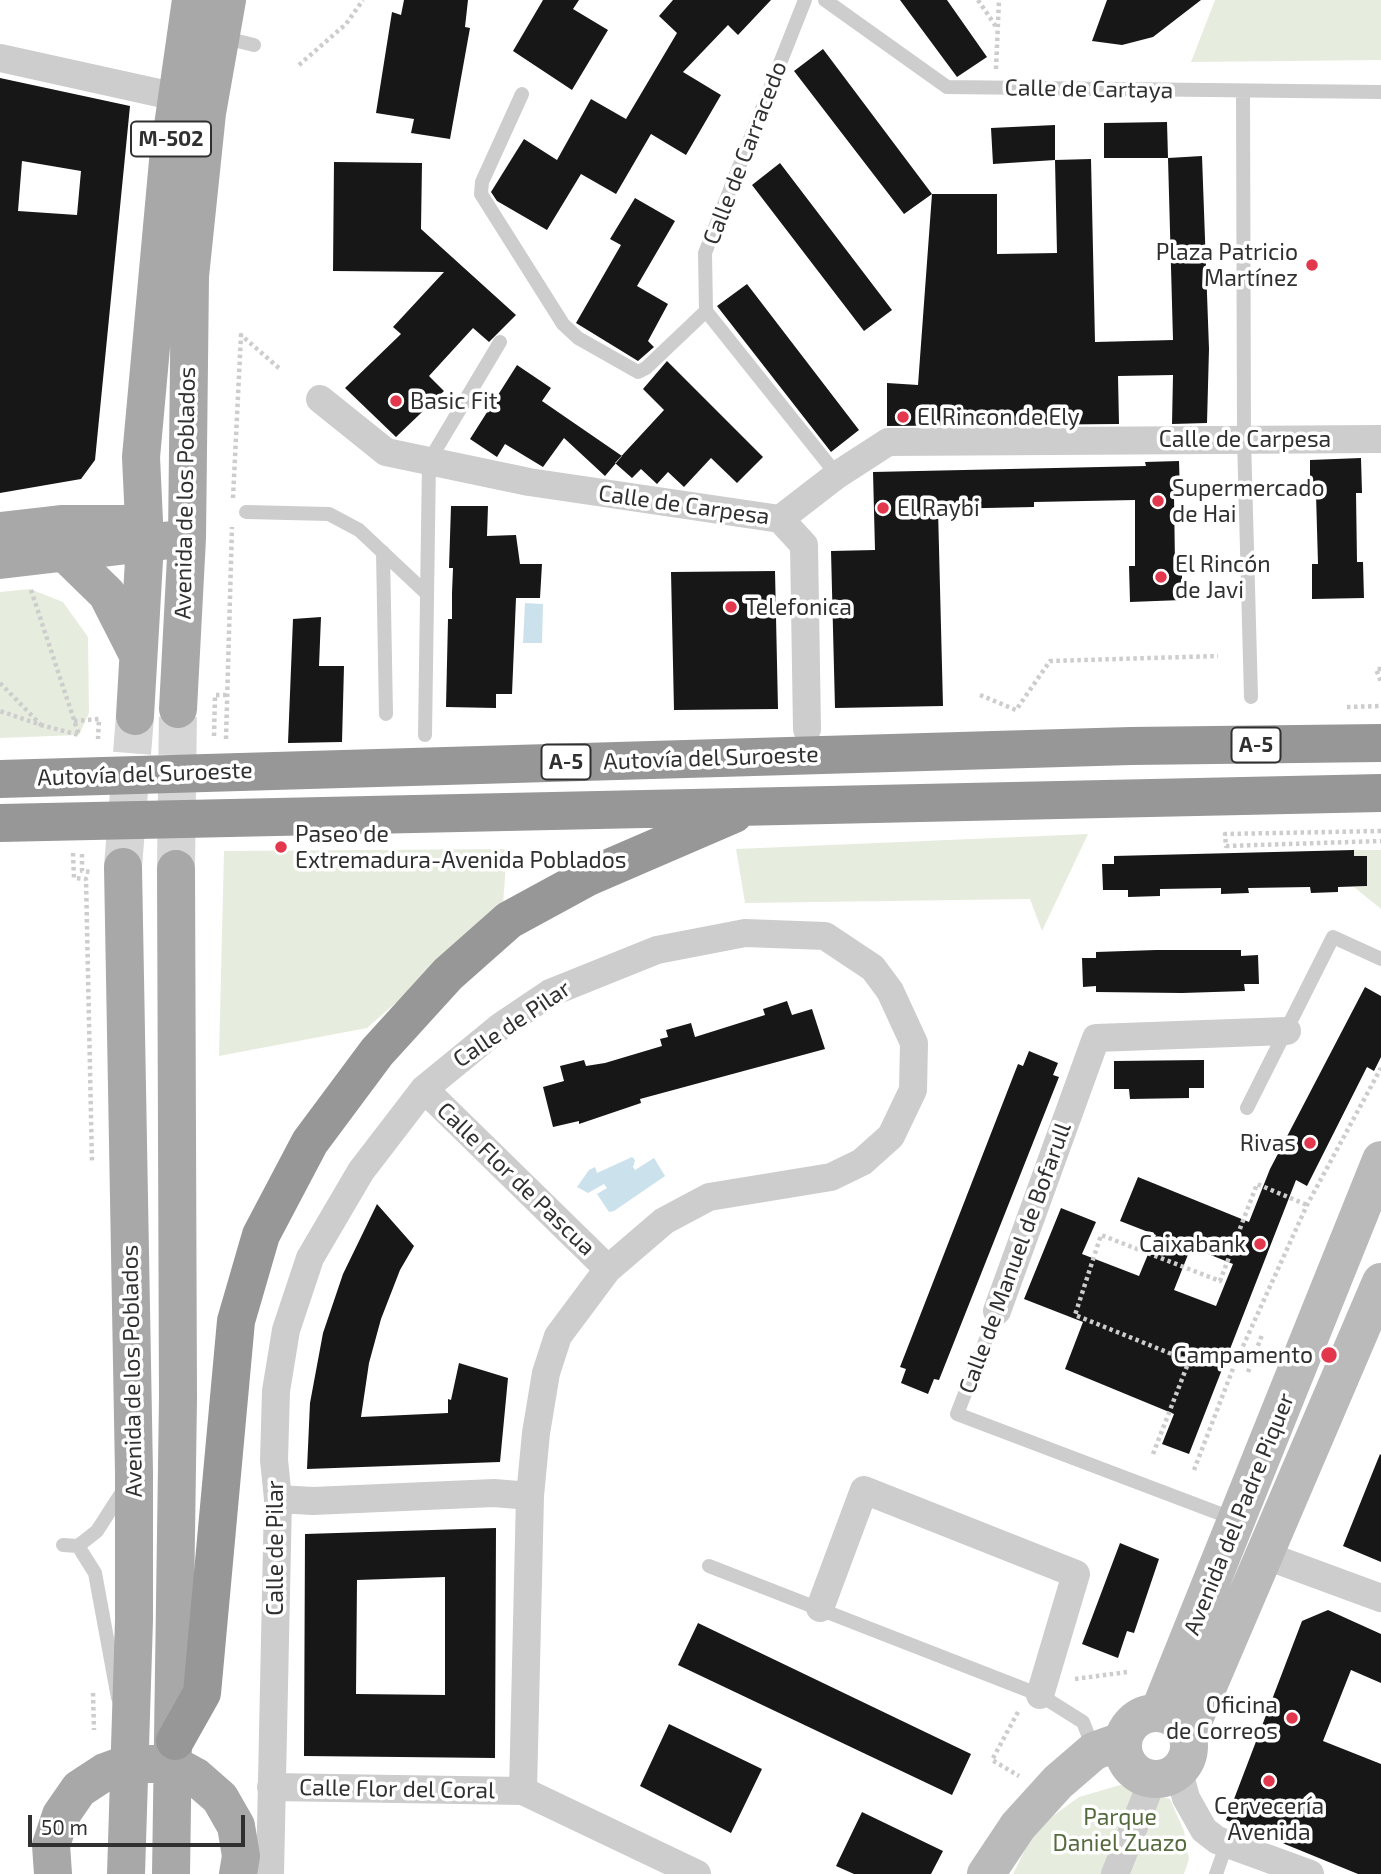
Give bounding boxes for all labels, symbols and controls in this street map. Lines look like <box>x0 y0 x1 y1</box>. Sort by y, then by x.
street label: Calle de Carracedo <box>697 57 793 249</box>
street label: Calle de Cartaya <box>1004 74 1174 104</box>
road number: M-502 <box>131 122 211 156</box>
place label: Plaza Patricio Martínez <box>1156 238 1298 292</box>
marker: Plaza Patricio Martínez <box>1304 257 1320 273</box>
street label: Avenida de los Poblados <box>169 366 201 620</box>
place label: Basic Fit <box>410 387 498 415</box>
marker: Basic Fit <box>388 393 404 409</box>
place label: El Rincon de Ely <box>917 403 1080 431</box>
marker: El Rincon de Ely <box>895 409 911 425</box>
street label: Calle de Carpesa <box>1159 425 1331 453</box>
place label: Supermercado de Hai <box>1172 474 1324 528</box>
street label: Calle de Carpesa <box>597 479 771 531</box>
marker: Supermercado de Hai <box>1150 493 1166 509</box>
place label: El Raybi <box>897 494 980 522</box>
marker: El Raybi <box>875 500 891 516</box>
place label: El Rincón de Javi <box>1175 550 1271 604</box>
marker: El Rincón de Javi <box>1153 569 1169 585</box>
place label: Telefonica <box>745 593 852 621</box>
marker: Telefonica <box>723 599 739 615</box>
road number: A-5 <box>1232 728 1280 762</box>
street label: Autovía del Suroeste <box>603 740 819 776</box>
road number: A-5 <box>542 744 590 780</box>
street label: Autovía del Suroeste <box>37 756 253 792</box>
place label: Paseo de Extremadura-Avenida Poblados <box>295 820 627 874</box>
marker: Paseo de Extremadura-Avenida Poblados <box>273 839 289 855</box>
street label: Calle de Pilar <box>448 975 576 1073</box>
street label: Calle Flor de Pascua <box>431 1096 601 1262</box>
street label: Calle de Manuel de Bofarull <box>953 1119 1077 1397</box>
place label: Rivas <box>1240 1129 1296 1157</box>
marker: Rivas <box>1302 1135 1318 1151</box>
place label: Caixabank <box>1139 1230 1246 1258</box>
marker: Caixabank <box>1252 1236 1268 1252</box>
street label: Avenida de los Poblados <box>116 1244 148 1498</box>
place label: Campamento <box>1173 1341 1313 1369</box>
marker: Campamento <box>1319 1345 1339 1365</box>
street label: Avenida del Padre Piquer <box>1178 1389 1300 1639</box>
street label: Calle de Pilar <box>261 1480 289 1616</box>
place label: Oficina de Correos <box>1166 1691 1278 1745</box>
marker: Oficina de Correos <box>1284 1710 1300 1726</box>
street label: Calle Flor del Coral <box>299 1773 495 1805</box>
marker: Cervecería Avenida <box>1261 1773 1277 1789</box>
place label: Cervecería Avenida <box>1214 1792 1324 1846</box>
scale bar <box>32 1800 248 1844</box>
park label: Parque Daniel Zuazo <box>1053 1803 1187 1857</box>
text: 50 m <box>41 1814 88 1839</box>

